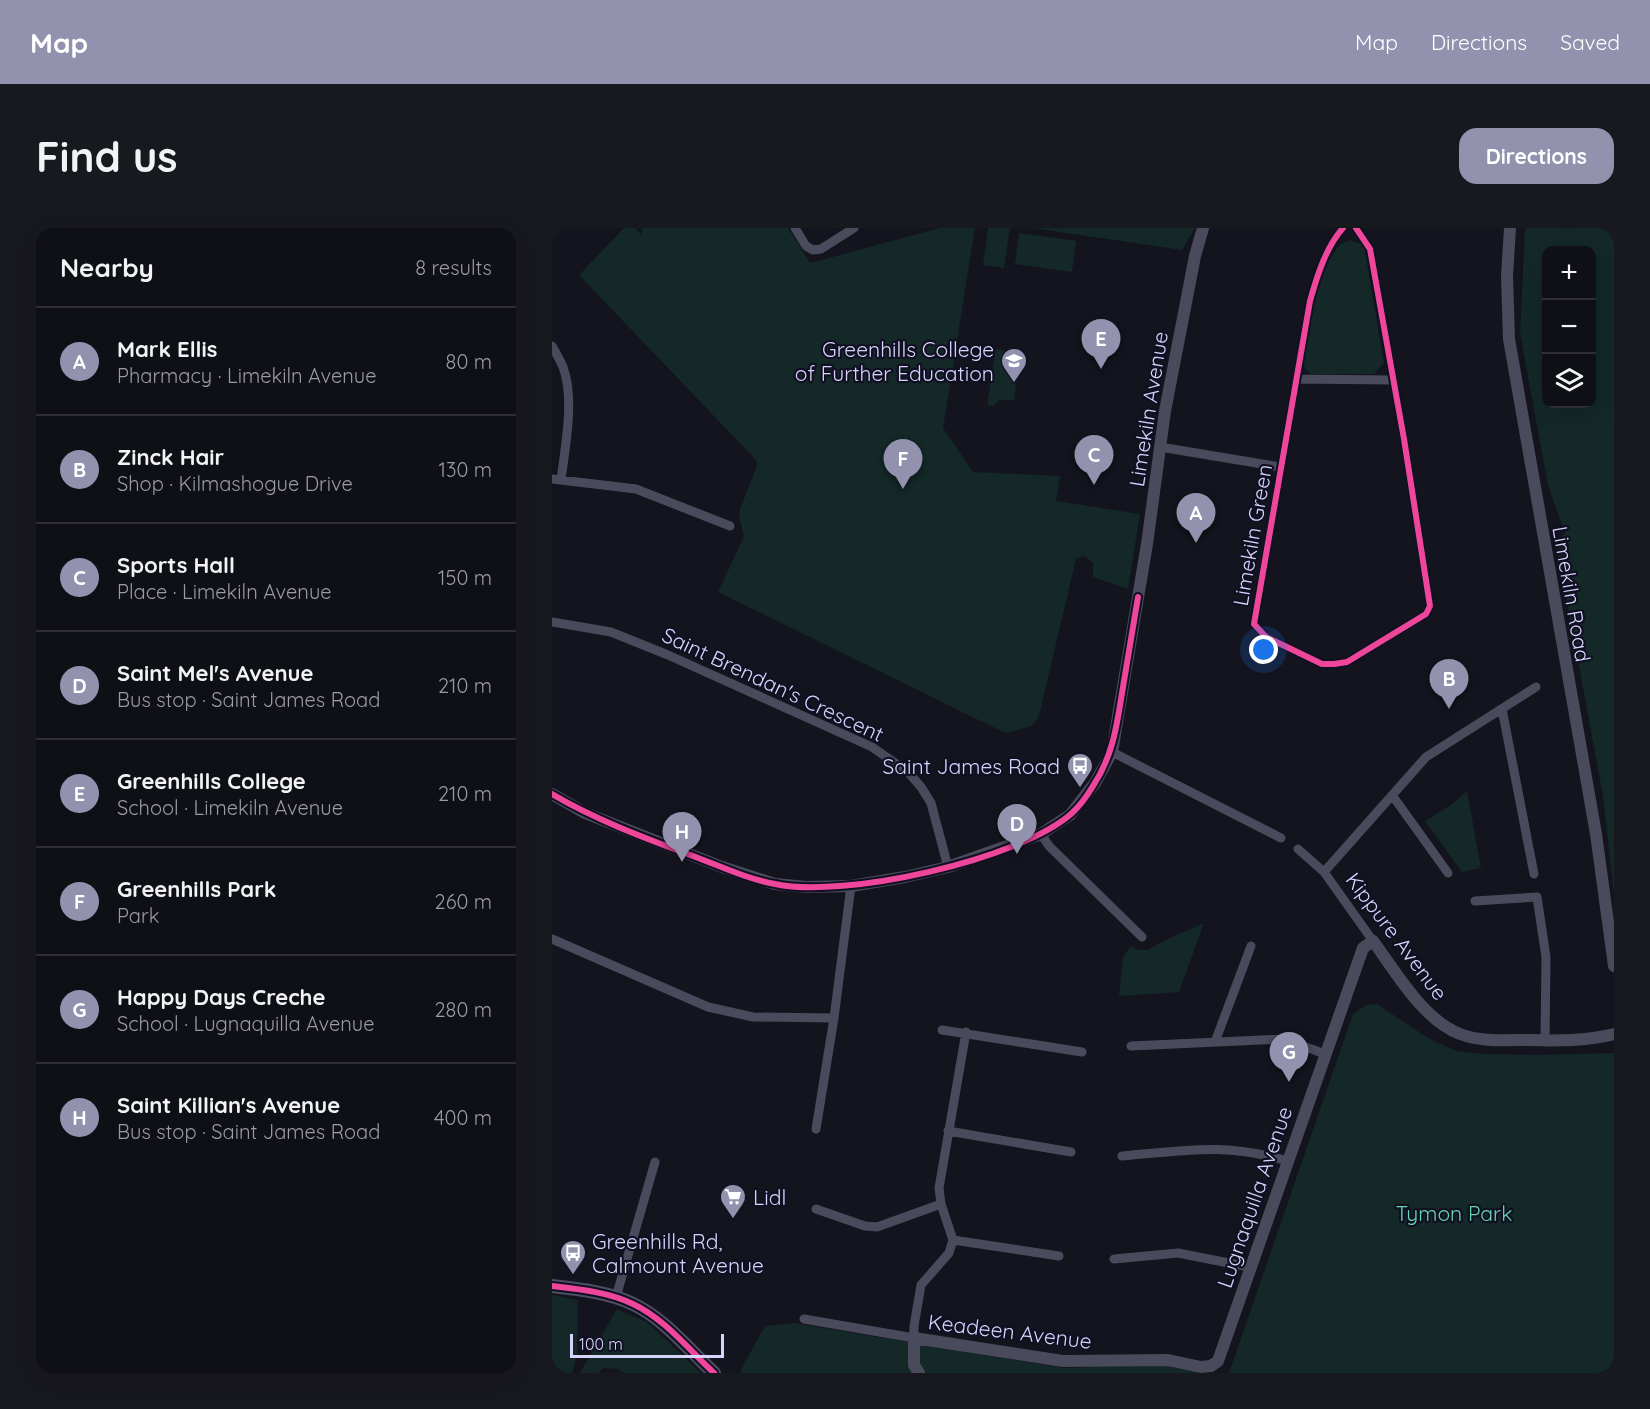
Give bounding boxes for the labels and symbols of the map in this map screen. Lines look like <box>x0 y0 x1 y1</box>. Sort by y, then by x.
pin: E <box>1082 320 1120 369</box>
street label: Limekiln Avenue <box>1123 329 1173 489</box>
place label: Greenhills College of Further Education <box>795 336 994 386</box>
school or university icon: Greenhills College of Further Education <box>999 346 1029 384</box>
pin: C <box>1074 436 1114 485</box>
pin: F <box>884 440 922 489</box>
street label: Limekiln Green <box>1227 462 1277 608</box>
pin: A <box>1176 494 1216 543</box>
street label: Limekiln Road <box>1547 524 1597 664</box>
street label: Saint Brendan's Crescent <box>658 621 888 747</box>
your location <box>1249 635 1278 664</box>
pin: B <box>1430 660 1468 709</box>
bus stop icon: Saint James Road <box>1065 751 1095 789</box>
place label: Saint James Road <box>883 753 1060 779</box>
pin: D <box>998 804 1036 854</box>
pin: H <box>662 812 702 862</box>
street label: Kippure Avenue <box>1341 867 1453 1005</box>
pin: G <box>1270 1032 1308 1082</box>
street label: Lugnaquilla Avenue <box>1211 1103 1297 1291</box>
supermarket icon: Lidl <box>718 1182 748 1220</box>
place label: Lidl <box>753 1184 786 1210</box>
park label: Tymon Park <box>1396 1200 1512 1226</box>
place label: Greenhills Rd, Calmount Avenue <box>592 1228 764 1278</box>
bus stop icon: Greenhills Rd, Calmount Avenue <box>558 1238 588 1276</box>
street label: Keadeen Avenue <box>927 1308 1093 1354</box>
scale bar <box>570 1331 724 1358</box>

